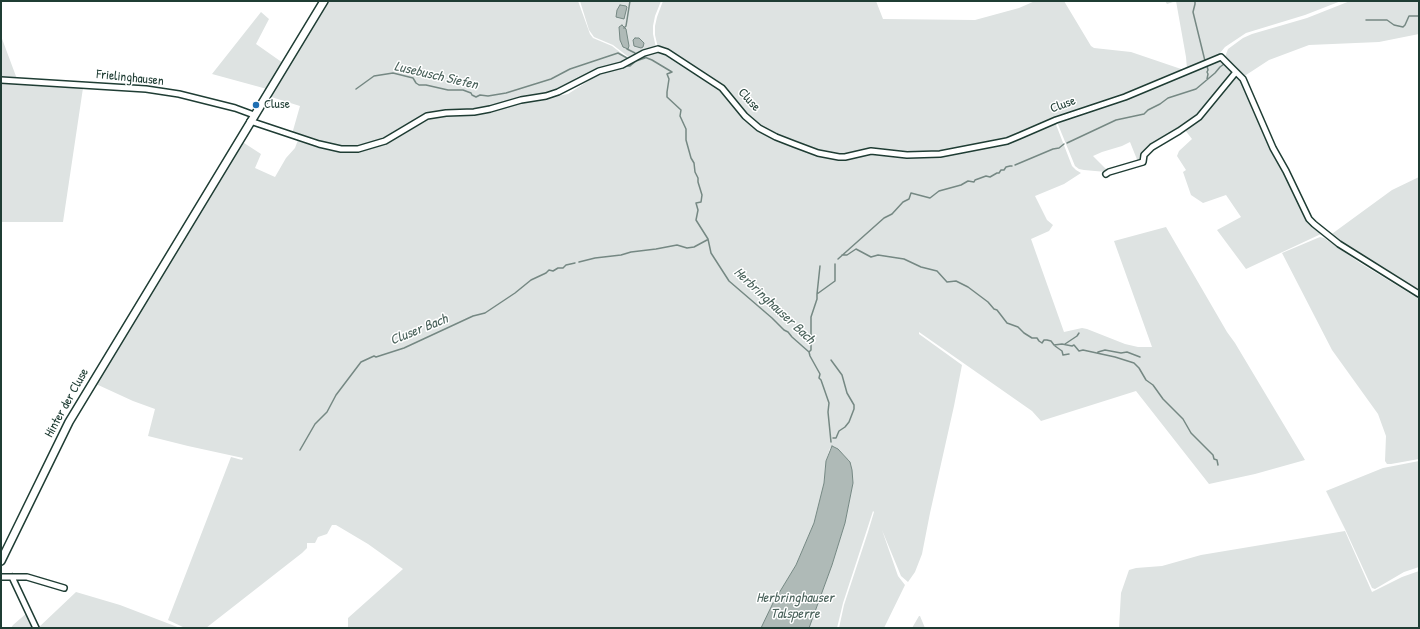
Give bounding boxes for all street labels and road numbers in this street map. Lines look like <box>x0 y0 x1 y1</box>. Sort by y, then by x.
street label: Frielinghausen <box>95 67 165 89</box>
street label: Cluse <box>735 85 763 115</box>
street label: Cluse <box>1048 93 1078 117</box>
street label: Hinter der Cluse <box>42 366 92 440</box>

